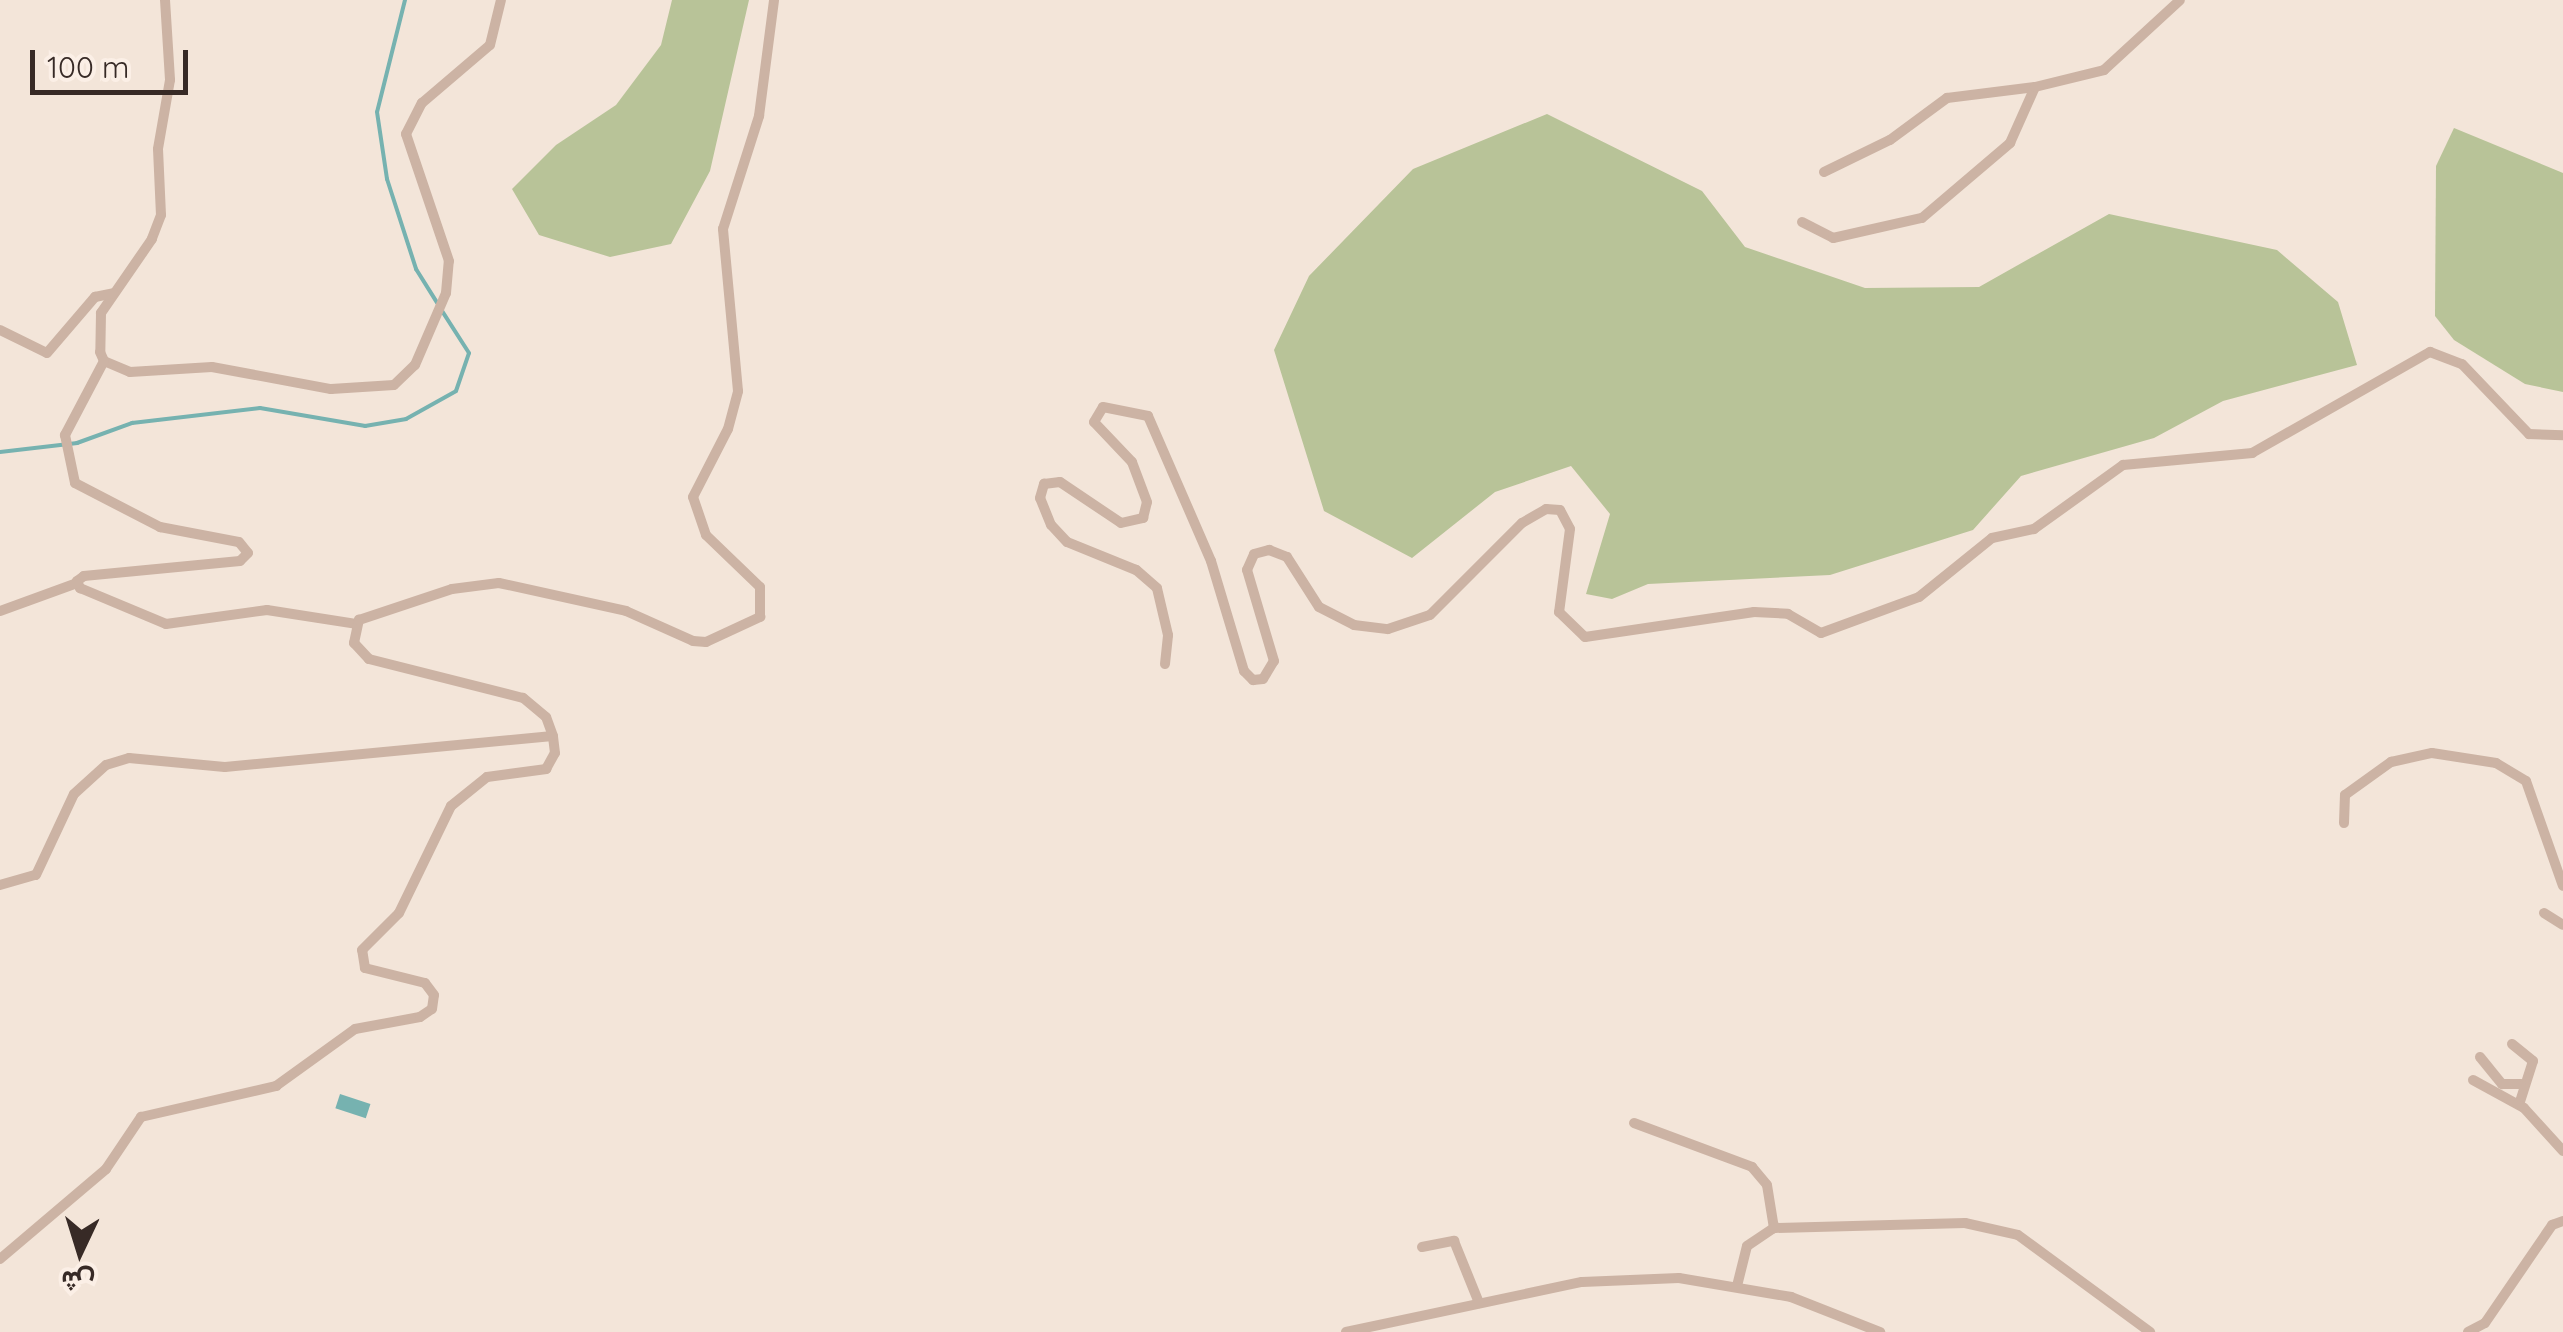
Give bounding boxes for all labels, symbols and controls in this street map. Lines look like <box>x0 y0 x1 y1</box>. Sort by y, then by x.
scale bar <box>35 30 192 92</box>
text: 100 m <box>47 48 129 86</box>
north arrow <box>30 1202 130 1302</box>
text: ش <box>60 1264 96 1301</box>

